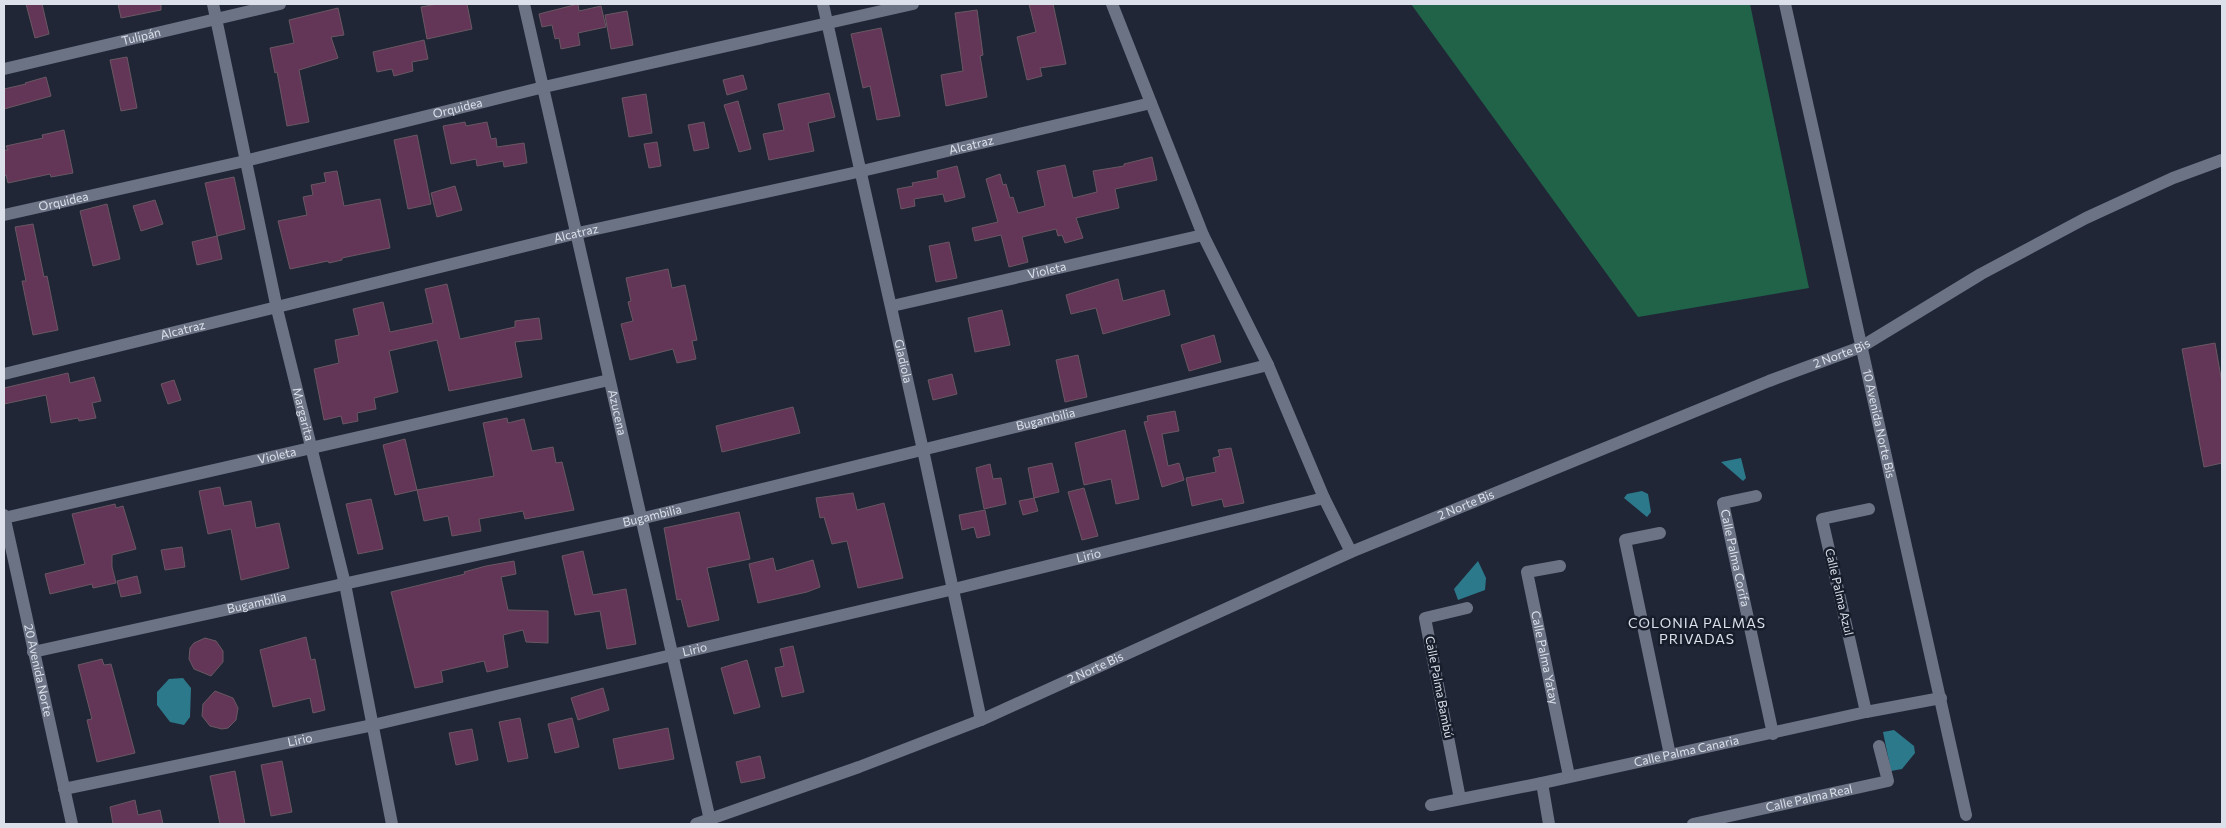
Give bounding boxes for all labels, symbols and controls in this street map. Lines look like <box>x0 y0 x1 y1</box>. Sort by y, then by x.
street label: Tulipán <box>120 24 162 47</box>
street label: Orquidea <box>431 95 484 120</box>
street label: Alcatraz <box>947 132 995 156</box>
street label: Orquidea <box>37 188 90 213</box>
street label: Alcatraz <box>552 221 599 245</box>
street label: Violeta <box>1026 258 1067 281</box>
street label: Alcatraz <box>159 317 206 341</box>
street label: 2 Norte Bis <box>1811 335 1872 370</box>
street label: Gladiola <box>892 338 916 384</box>
street label: 10 Avenida Norte Bis <box>1861 367 1899 480</box>
street label: Margarita <box>291 386 317 442</box>
street label: Azucena <box>606 388 630 436</box>
street label: Bugambilia <box>1014 405 1076 433</box>
street label: Violeta <box>256 444 297 466</box>
street label: 2 Norte Bis <box>1435 486 1496 522</box>
street label: Bugambilia <box>621 501 683 529</box>
street label: Calle Palma Corifa <box>1719 508 1753 608</box>
street label: Lirio <box>1075 545 1102 565</box>
street label: Calle Palma Azul <box>1823 547 1857 637</box>
street label: Bugambilia <box>226 589 287 615</box>
street label: Calle Palma Yatay <box>1529 609 1562 706</box>
district label: COLONIA PALMAS PRIVADAS <box>1628 614 1766 647</box>
street label: 20 Avenida Norte <box>22 622 56 718</box>
street label: Calle Palma Bambú <box>1423 635 1457 739</box>
street label: Lirio <box>681 639 708 658</box>
street label: 2 Norte Bis <box>1065 648 1125 686</box>
street label: Lirio <box>286 730 313 749</box>
street label: Calle Palma Canaria <box>1632 732 1740 769</box>
street label: Calle Palma Real <box>1764 781 1854 814</box>

